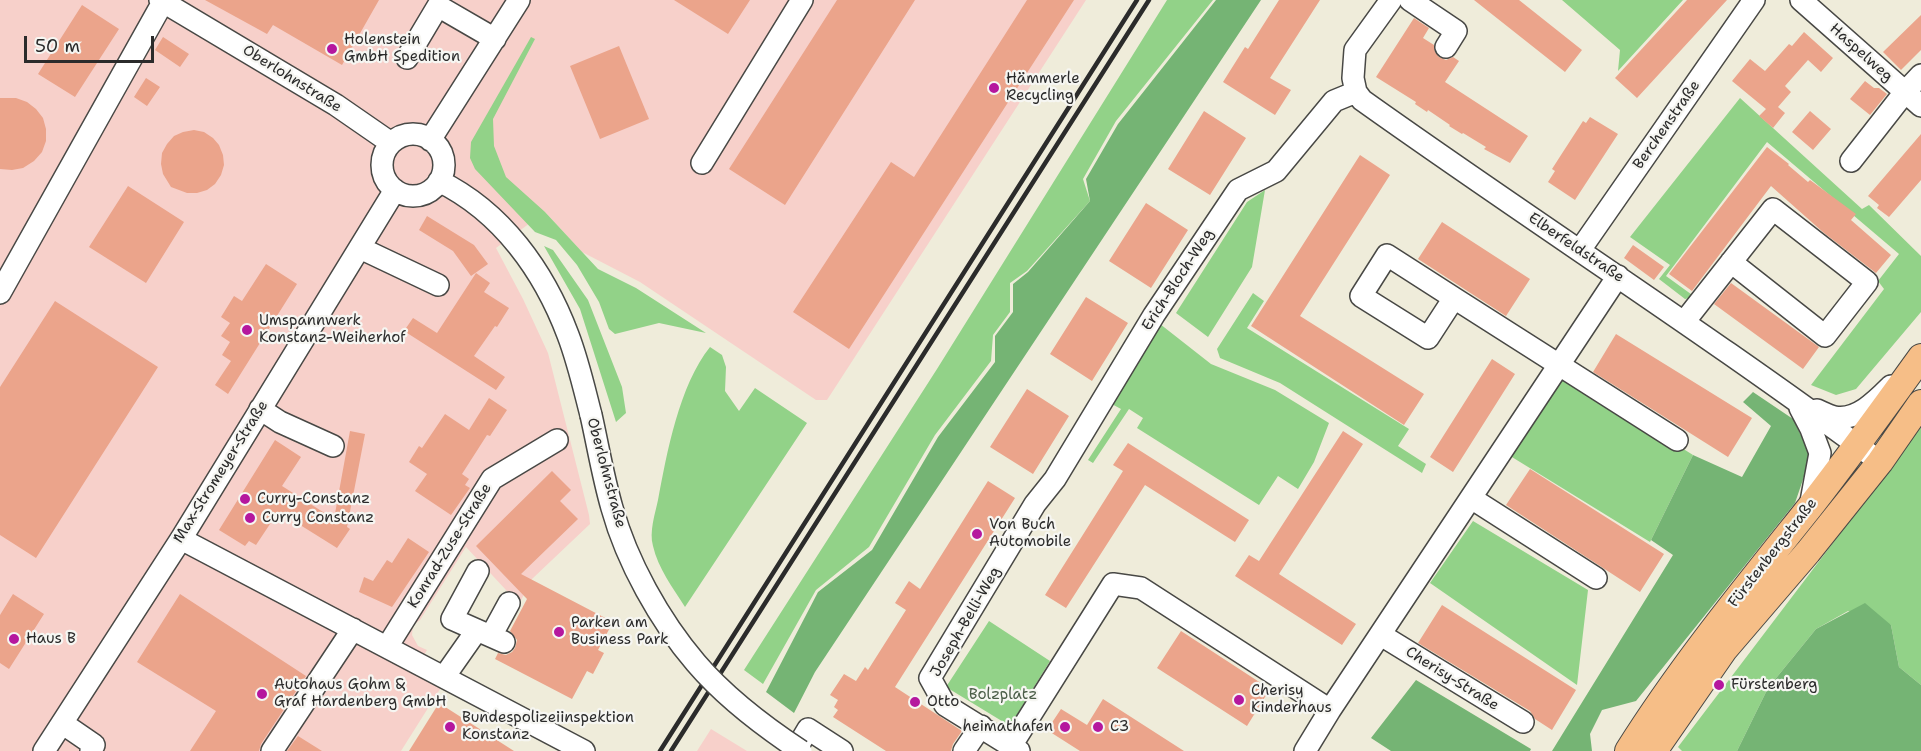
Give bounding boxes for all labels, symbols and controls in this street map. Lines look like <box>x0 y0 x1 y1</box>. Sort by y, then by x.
street label: Haspelweg <box>1826 20 1896 86</box>
scale bar <box>27 24 158 62</box>
place label: Holenstein GmbH Spedition <box>344 31 460 66</box>
text: 50 m <box>35 34 80 58</box>
street label: Oberlohnstraße <box>239 41 345 117</box>
marker: Holenstein GmbH Spedition <box>325 42 339 56</box>
place label: Hämmerle Recycling <box>1006 70 1080 105</box>
street label: Berchenstraße <box>1630 77 1704 173</box>
marker: Hämmerle Recycling <box>987 81 1001 95</box>
street label: Elberfeldstraße <box>1525 209 1627 287</box>
street label: Erich-Bloch-Weg <box>1138 226 1218 334</box>
place label: Umspannwerk Konstanz-Weiherhof <box>259 312 406 347</box>
marker: Umspannwerk Konstanz-Weiherhof <box>240 323 254 337</box>
street label: Max-Stromeyer-Straße <box>170 397 272 547</box>
street label: Oberlohnstraße <box>583 416 629 530</box>
street label: Konrad-Zuse-Straße <box>404 480 496 612</box>
place label: Curry-Constanz <box>257 490 370 508</box>
marker: Curry-Constanz <box>238 492 252 506</box>
street label: Fürstenbergstraße <box>1725 495 1821 611</box>
place label: Curry Constanz <box>262 509 374 527</box>
marker: Curry Constanz <box>243 511 257 525</box>
place label: Von Buch Automobile <box>989 516 1071 551</box>
marker: Von Buch Automobile <box>970 527 984 541</box>
street label: Joseph-Belli-Weg <box>927 564 1005 680</box>
place label: Parken am Business Park <box>571 614 669 649</box>
marker: Parken am Business Park <box>552 625 566 639</box>
place label: Haus B <box>26 630 76 648</box>
marker: Haus B <box>7 632 21 646</box>
street label: Cherisy-Straße <box>1402 643 1502 715</box>
place label: Autohaus Gohm & Graf Hardenberg GmbH <box>274 676 446 711</box>
place label: Fürstenberg <box>1731 676 1818 694</box>
marker: Fürstenberg <box>1712 678 1726 692</box>
place label: Cherisy Kinderhaus <box>1251 682 1332 717</box>
park label: Bolzplatz <box>969 686 1037 704</box>
marker: Autohaus Gohm & Graf Hardenberg GmbH <box>255 687 269 701</box>
place label: Otto <box>927 693 959 711</box>
marker: Cherisy Kinderhaus <box>1232 693 1246 707</box>
marker: Otto <box>908 695 922 709</box>
place label: Bundespolizeiinspektion Konstanz <box>462 709 634 744</box>
place label: heimathafen <box>962 718 1053 736</box>
place label: C3 <box>1110 718 1129 736</box>
marker: Bundespolizeiinspektion Konstanz <box>443 720 457 734</box>
marker: heimathafen <box>1058 720 1072 734</box>
marker: C3 <box>1091 720 1105 734</box>

